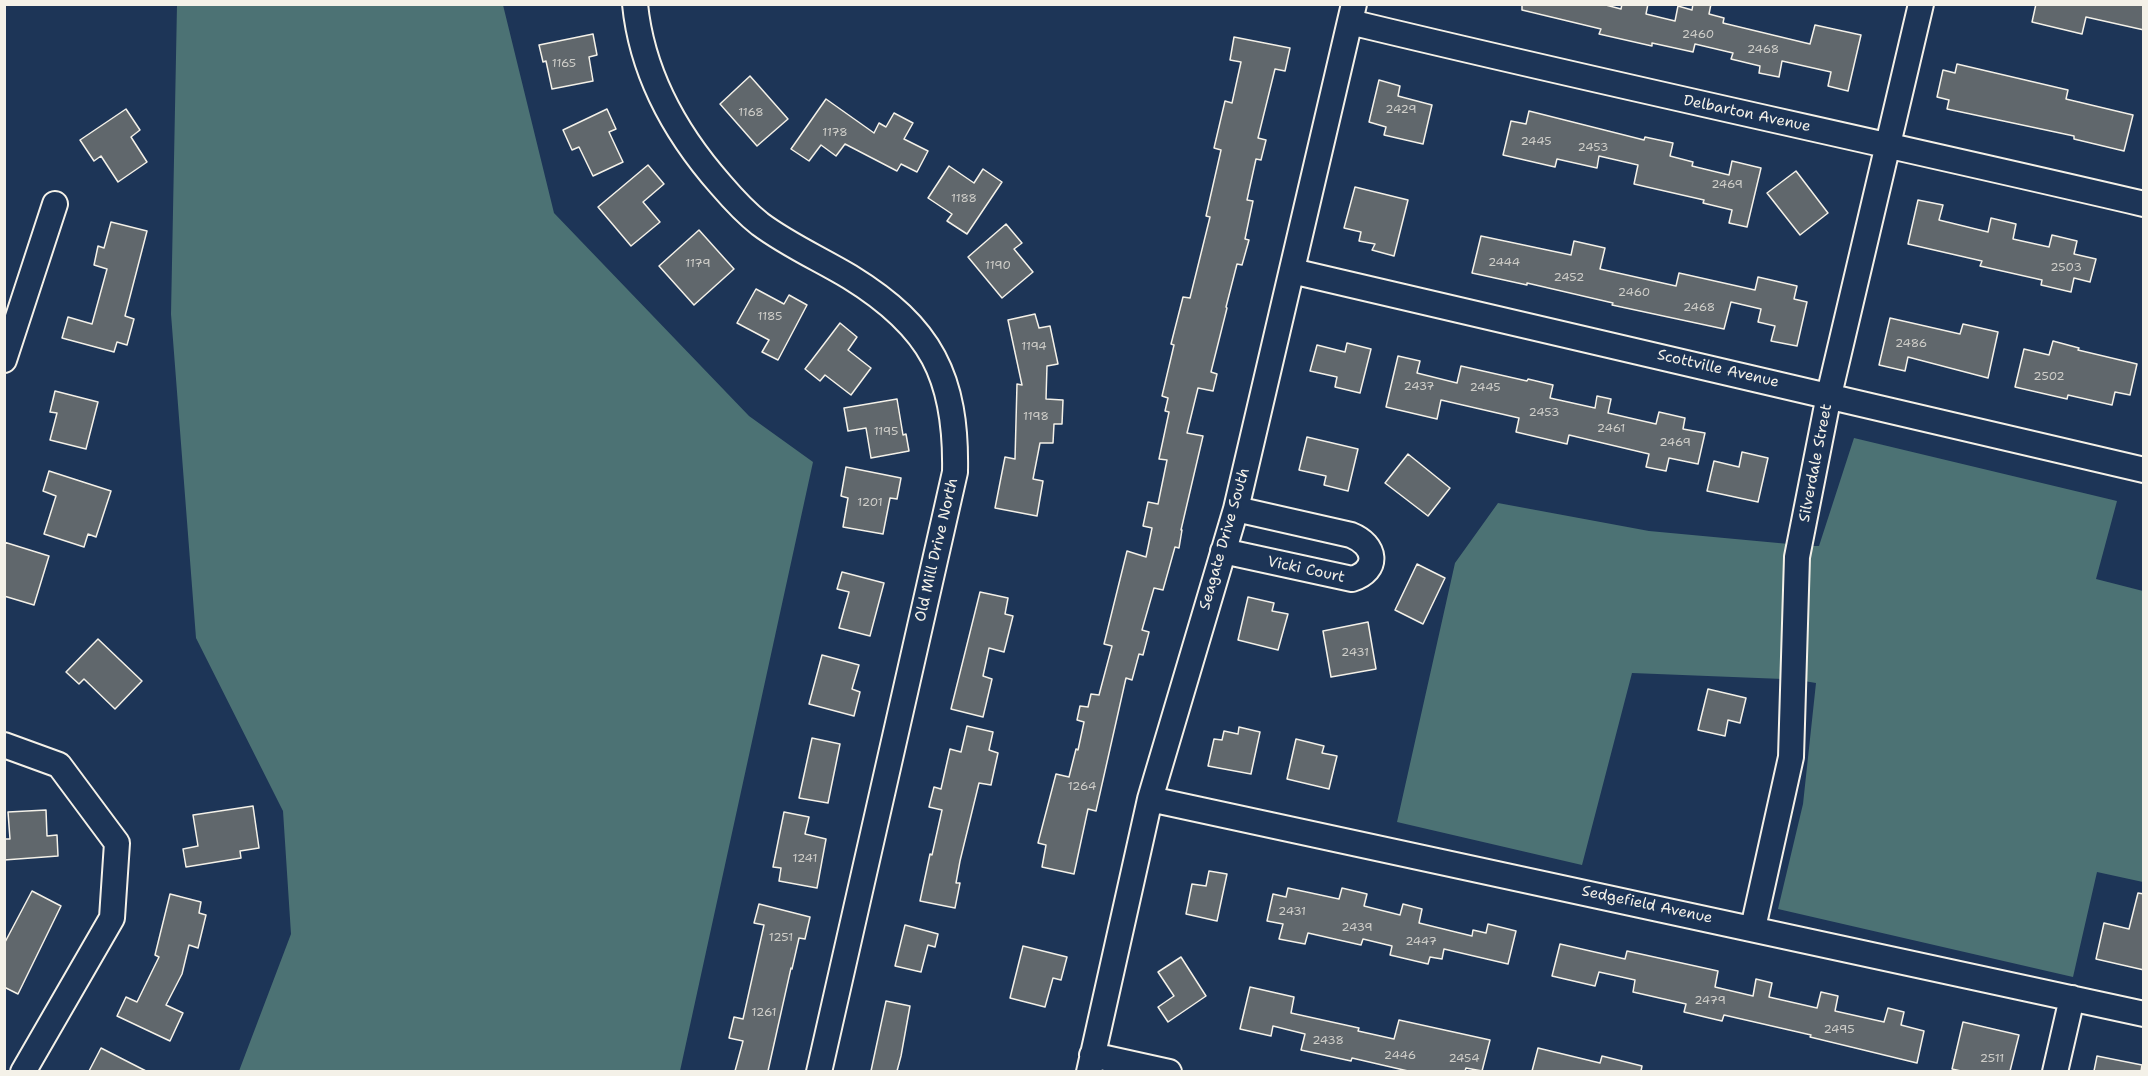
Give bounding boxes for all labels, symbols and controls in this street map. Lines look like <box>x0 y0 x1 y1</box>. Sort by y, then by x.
house number: 2460 <box>1682 28 1714 42</box>
house number: 2468 <box>1747 43 1779 57</box>
house number: 1165 <box>552 57 576 71</box>
street label: Delbarton Avenue <box>1682 92 1812 136</box>
house number: 2429 <box>1385 103 1417 117</box>
house number: 1168 <box>738 106 764 120</box>
house number: 1178 <box>822 126 848 140</box>
house number: 2445 <box>1520 135 1552 149</box>
house number: 2453 <box>1578 141 1608 155</box>
house number: 2469 <box>1711 178 1743 192</box>
house number: 1188 <box>951 192 977 206</box>
house number: 2444 <box>1488 256 1520 270</box>
house number: 1179 <box>685 257 711 271</box>
house number: 1190 <box>985 259 1011 273</box>
house number: 2503 <box>2050 261 2082 275</box>
house number: 2452 <box>1554 271 1584 285</box>
house number: 2460 <box>1618 286 1650 300</box>
house number: 2468 <box>1683 301 1715 315</box>
house number: 1185 <box>758 310 782 324</box>
house number: 2486 <box>1895 337 1927 351</box>
house number: 1194 <box>1021 340 1047 354</box>
street label: Scottville Avenue <box>1655 346 1781 392</box>
house number: 2502 <box>2033 370 2065 384</box>
house number: 2437 <box>1404 380 1434 394</box>
house number: 2445 <box>1469 381 1501 395</box>
street label: Silverdale Street <box>1796 402 1836 524</box>
house number: 2453 <box>1529 406 1559 420</box>
house number: 1198 <box>1023 410 1049 424</box>
house number: 2461 <box>1597 422 1625 436</box>
house number: 1195 <box>874 425 898 439</box>
house number: 2469 <box>1659 436 1691 450</box>
street label: Seagate Drive South <box>1196 466 1254 612</box>
street label: Old Mill Drive North <box>912 476 962 624</box>
house number: 1201 <box>857 496 883 510</box>
street label: Vicki Court <box>1266 553 1346 587</box>
house number: 2431 <box>1341 646 1369 660</box>
house number: 1264 <box>1068 780 1096 794</box>
house number: 1241 <box>793 852 817 866</box>
street label: Sedgefield Avenue <box>1580 882 1714 928</box>
house number: 2431 <box>1278 905 1306 919</box>
house number: 2439 <box>1341 921 1373 935</box>
house number: 1251 <box>769 931 793 945</box>
house number: 2447 <box>1405 935 1437 949</box>
house number: 2479 <box>1694 994 1726 1008</box>
house number: 1261 <box>752 1006 776 1020</box>
house number: 2495 <box>1823 1023 1855 1037</box>
house number: 2438 <box>1312 1034 1344 1048</box>
house number: 2446 <box>1384 1049 1416 1063</box>
house number: 2454 <box>1448 1052 1480 1066</box>
house number: 2511 <box>1980 1052 2004 1066</box>

